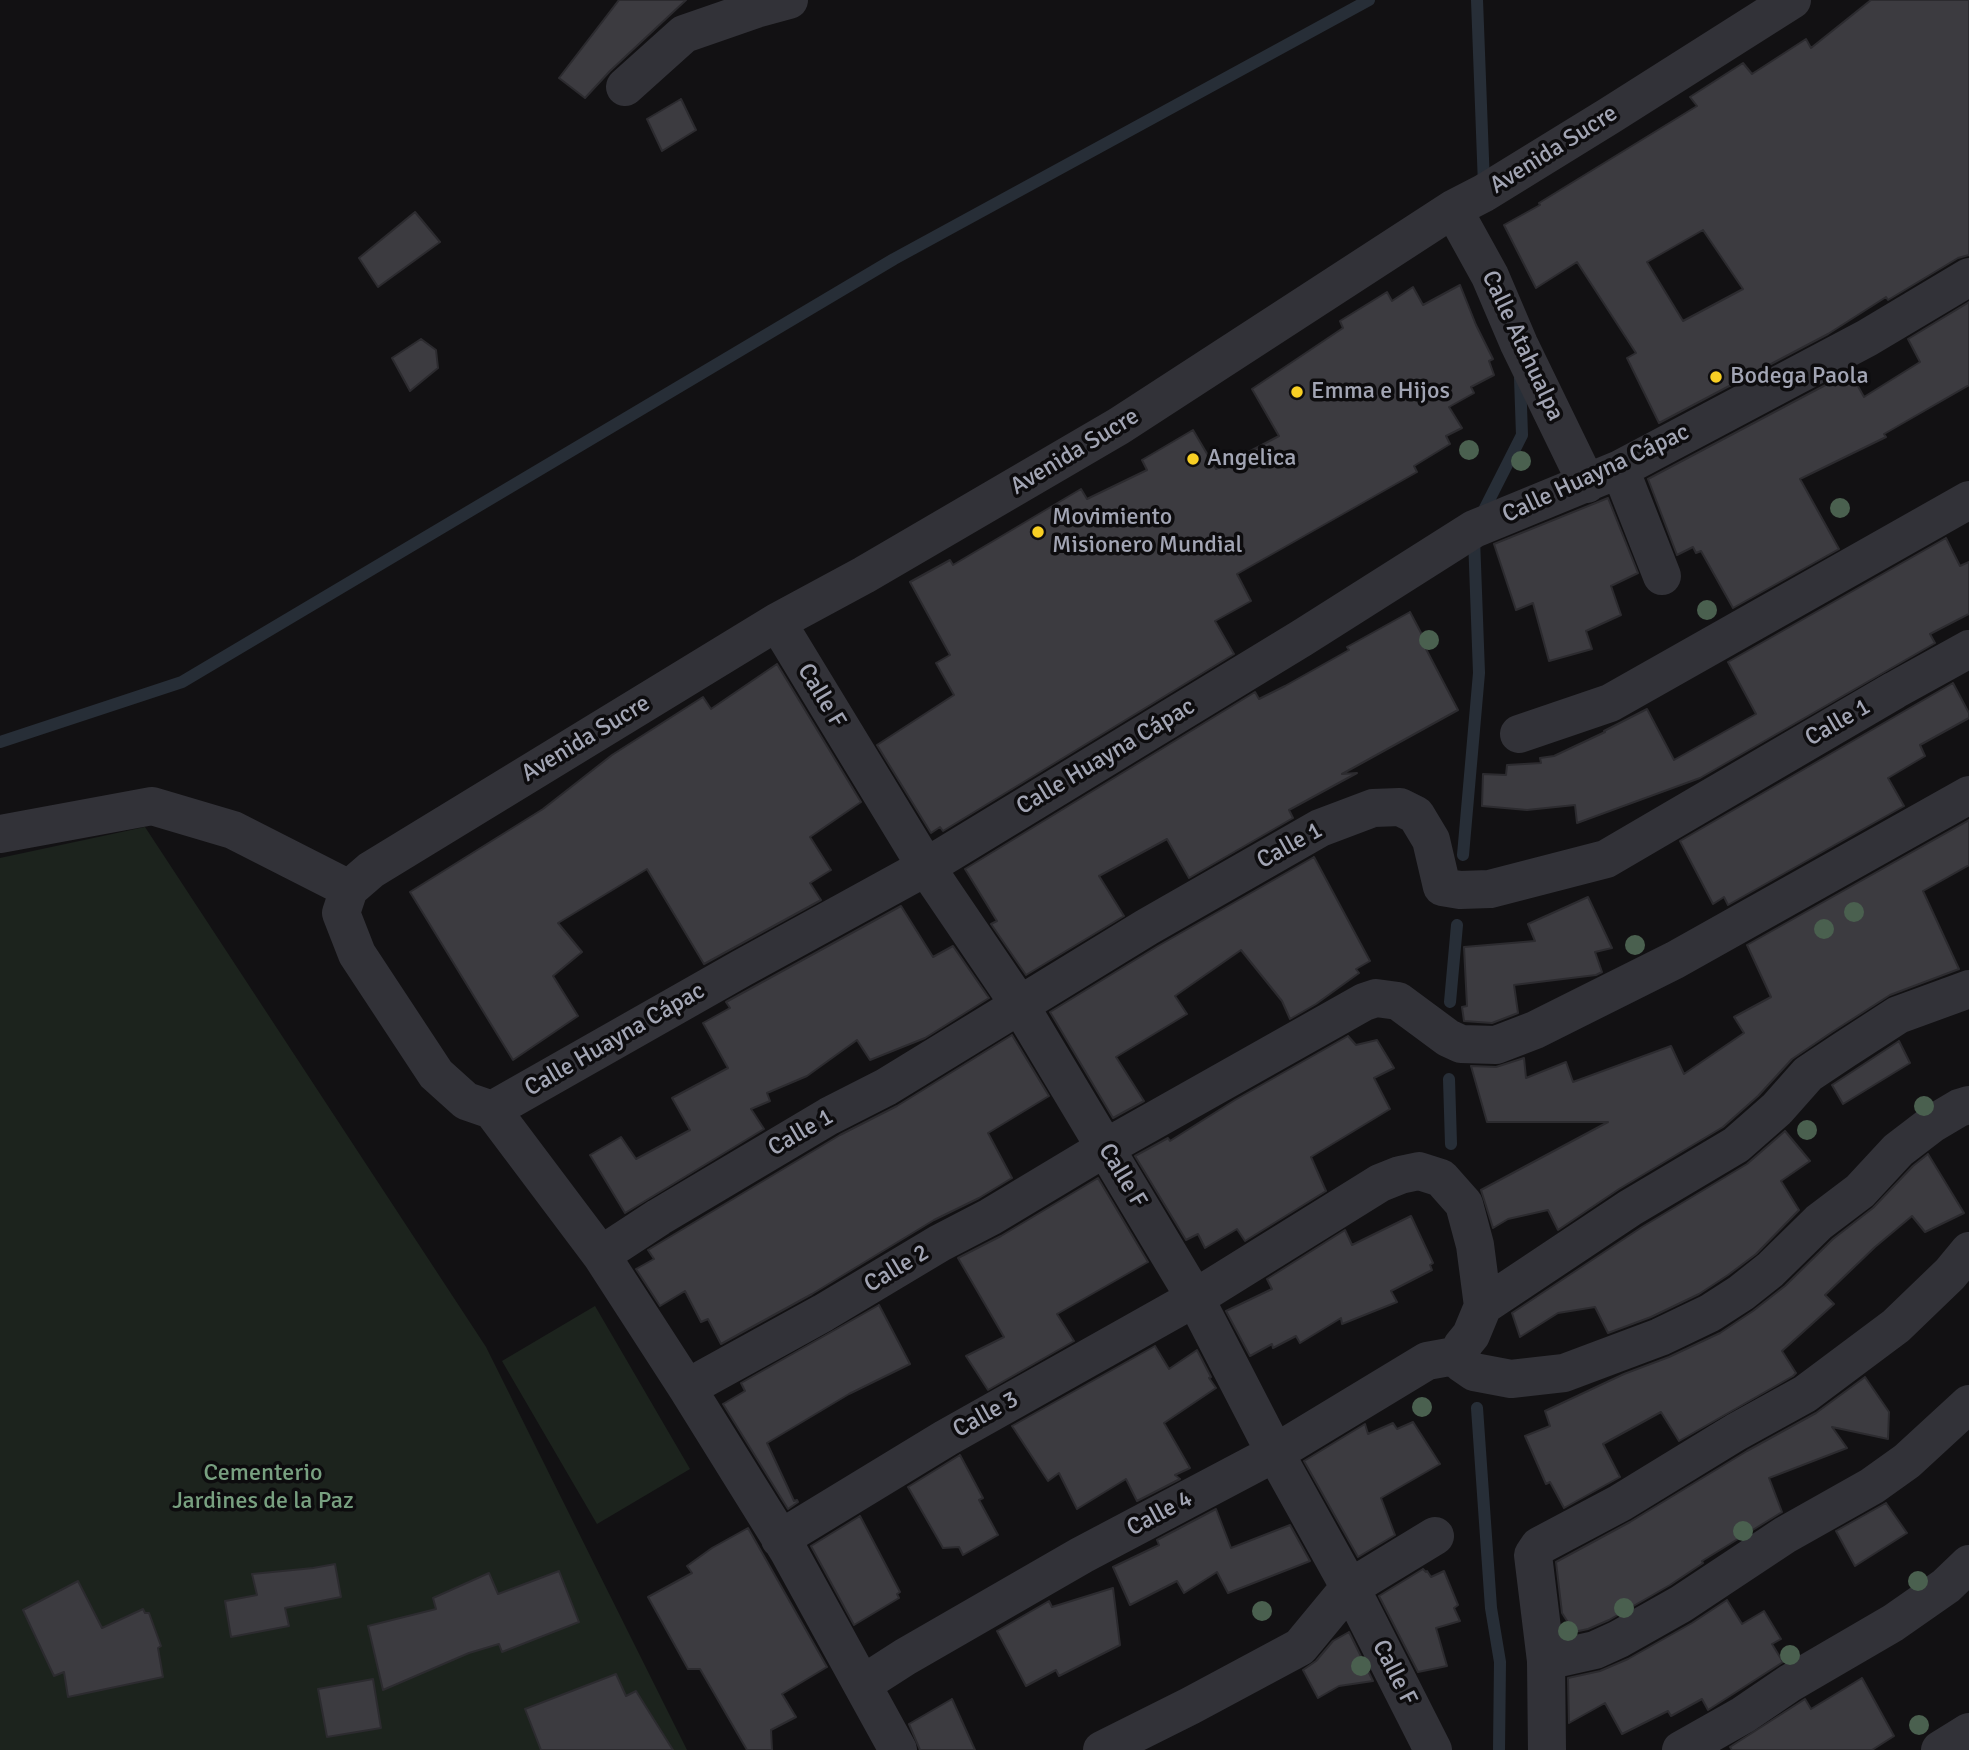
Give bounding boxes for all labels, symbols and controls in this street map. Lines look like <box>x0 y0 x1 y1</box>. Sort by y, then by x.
street label: Avenida Sucre <box>1485 99 1623 201</box>
street label: Calle Atahualpa <box>1475 266 1569 426</box>
place label: Bodega Paola <box>1730 363 1869 391</box>
marker: Bodega Paola <box>1708 369 1724 385</box>
place label: Emma e Hijos <box>1311 378 1450 406</box>
marker: Emma e Hijos <box>1289 384 1305 400</box>
street label: Avenida Sucre <box>1006 402 1144 502</box>
street label: Calle Huayna Cápac <box>1498 418 1694 530</box>
place label: Angelica <box>1207 445 1296 473</box>
marker: Angelica <box>1185 451 1201 467</box>
place label: Movimiento Misionero Mundial <box>1052 504 1243 560</box>
marker: Movimiento Misionero Mundial <box>1030 524 1046 540</box>
street label: Calle F <box>791 659 851 733</box>
street label: Avenida Sucre <box>517 689 655 789</box>
street label: Calle Huayna Cápac <box>1012 692 1200 822</box>
street label: Calle 1 <box>1800 693 1876 753</box>
street label: Calle 1 <box>1252 816 1328 876</box>
street label: Calle Huayna Cápac <box>520 977 710 1103</box>
street label: Calle 1 <box>763 1103 839 1163</box>
street label: Calle F <box>1092 1139 1152 1213</box>
street label: Calle 2 <box>859 1239 935 1299</box>
street label: Calle 3 <box>948 1385 1024 1445</box>
park label: Cementerio Jardines de la Paz <box>172 1460 354 1516</box>
street label: Calle 4 <box>1122 1485 1198 1543</box>
street label: Calle F <box>1365 1635 1423 1711</box>

